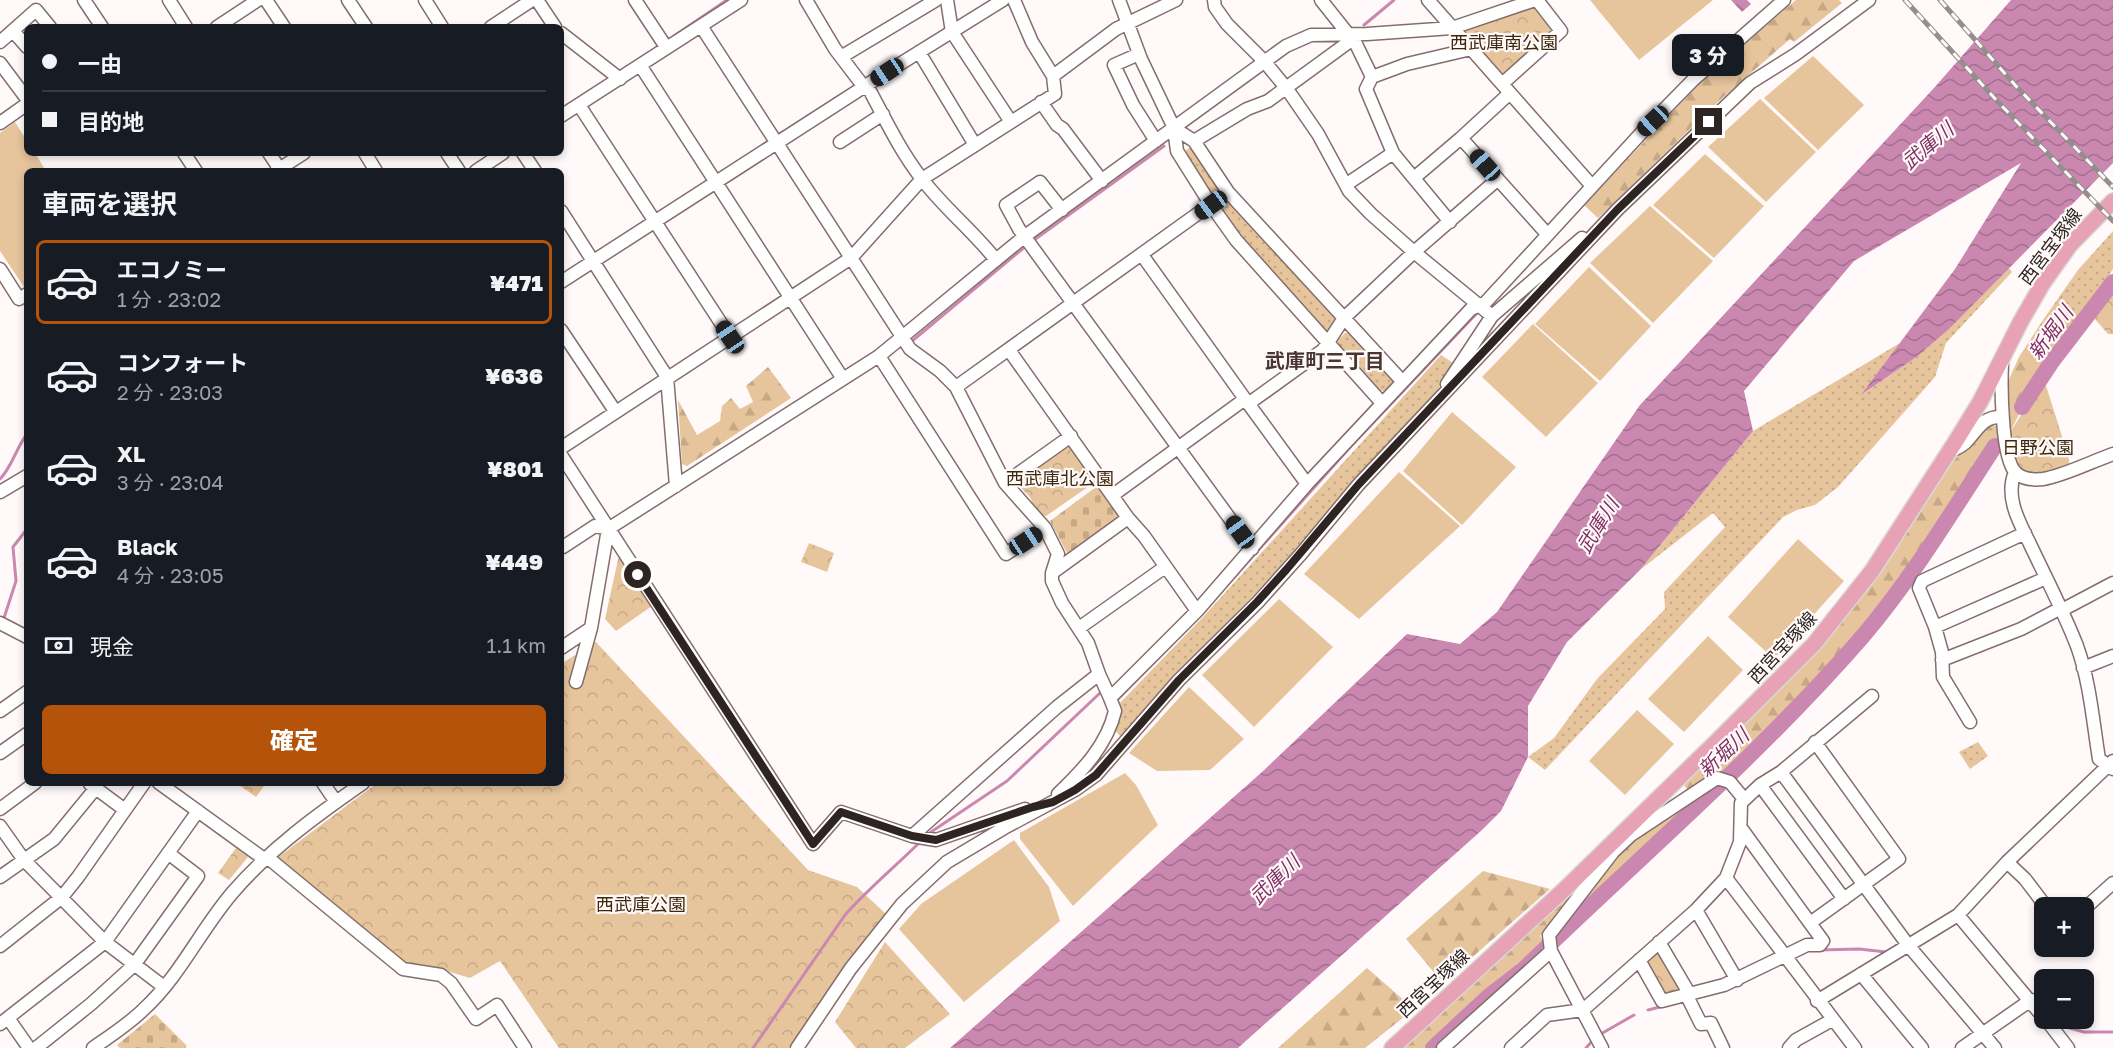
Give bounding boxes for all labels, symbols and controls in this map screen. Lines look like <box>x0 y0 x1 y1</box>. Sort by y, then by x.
park label: 西武庫南公園 <box>1450 31 1558 53</box>
callout: 3 分 <box>1673 35 1745 77</box>
text: 3 分 <box>1689 43 1727 67</box>
text: 一由 <box>78 50 122 77</box>
car <box>867 55 907 89</box>
car <box>1634 102 1672 140</box>
text: 目的地 <box>78 108 144 135</box>
route end <box>1695 108 1722 135</box>
water label: 武庫川 <box>1896 115 1959 173</box>
car <box>1466 146 1504 184</box>
car <box>1191 187 1231 223</box>
text: 車両を選択 <box>42 188 177 220</box>
street label: 西宮宝塚線 <box>2014 203 2086 289</box>
icon: car <box>45 255 99 309</box>
text: エコノミー <box>117 256 227 283</box>
text: ¥471 <box>490 269 543 296</box>
text: 1 分 · 23:02 <box>117 287 221 311</box>
water label: 新堀川 <box>2023 299 2079 363</box>
car <box>712 317 748 357</box>
icon: car <box>45 348 99 402</box>
district label: 武庫町三丁目 <box>1265 348 1385 372</box>
text: コンフォート <box>117 349 248 376</box>
text: ¥636 <box>485 362 543 389</box>
text: 2 分 · 23:03 <box>117 380 223 404</box>
park label: 日野公園 <box>2002 436 2074 458</box>
text: XL <box>117 440 145 467</box>
icon: car <box>45 441 99 495</box>
text: ¥801 <box>487 455 543 482</box>
park label: 西武庫北公園 <box>1006 467 1114 489</box>
text: 3 分 · 23:04 <box>117 470 224 494</box>
water label: 武庫川 <box>1571 492 1624 557</box>
car <box>1222 512 1258 552</box>
car <box>1006 524 1046 558</box>
text: Black <box>117 533 178 560</box>
icon: car <box>45 534 99 588</box>
text: ¥449 <box>485 548 543 575</box>
route start <box>624 561 651 588</box>
text: 4 分 · 23:05 <box>117 563 224 587</box>
street label: 西宮宝塚線 <box>1743 607 1821 687</box>
icon: cash <box>42 629 75 662</box>
text: 現金 <box>90 633 134 660</box>
text: 1.1 km <box>487 633 546 657</box>
button: 確定 <box>42 705 546 774</box>
water label: 新堀川 <box>1693 721 1755 781</box>
water label: 武庫川 <box>1244 848 1305 908</box>
park label: 西武庫公園 <box>596 893 686 915</box>
map controls <box>2034 897 2094 1029</box>
button: + <box>2034 897 2094 957</box>
street label: 西宮宝塚線 <box>1393 944 1473 1022</box>
button: − <box>2034 969 2094 1029</box>

